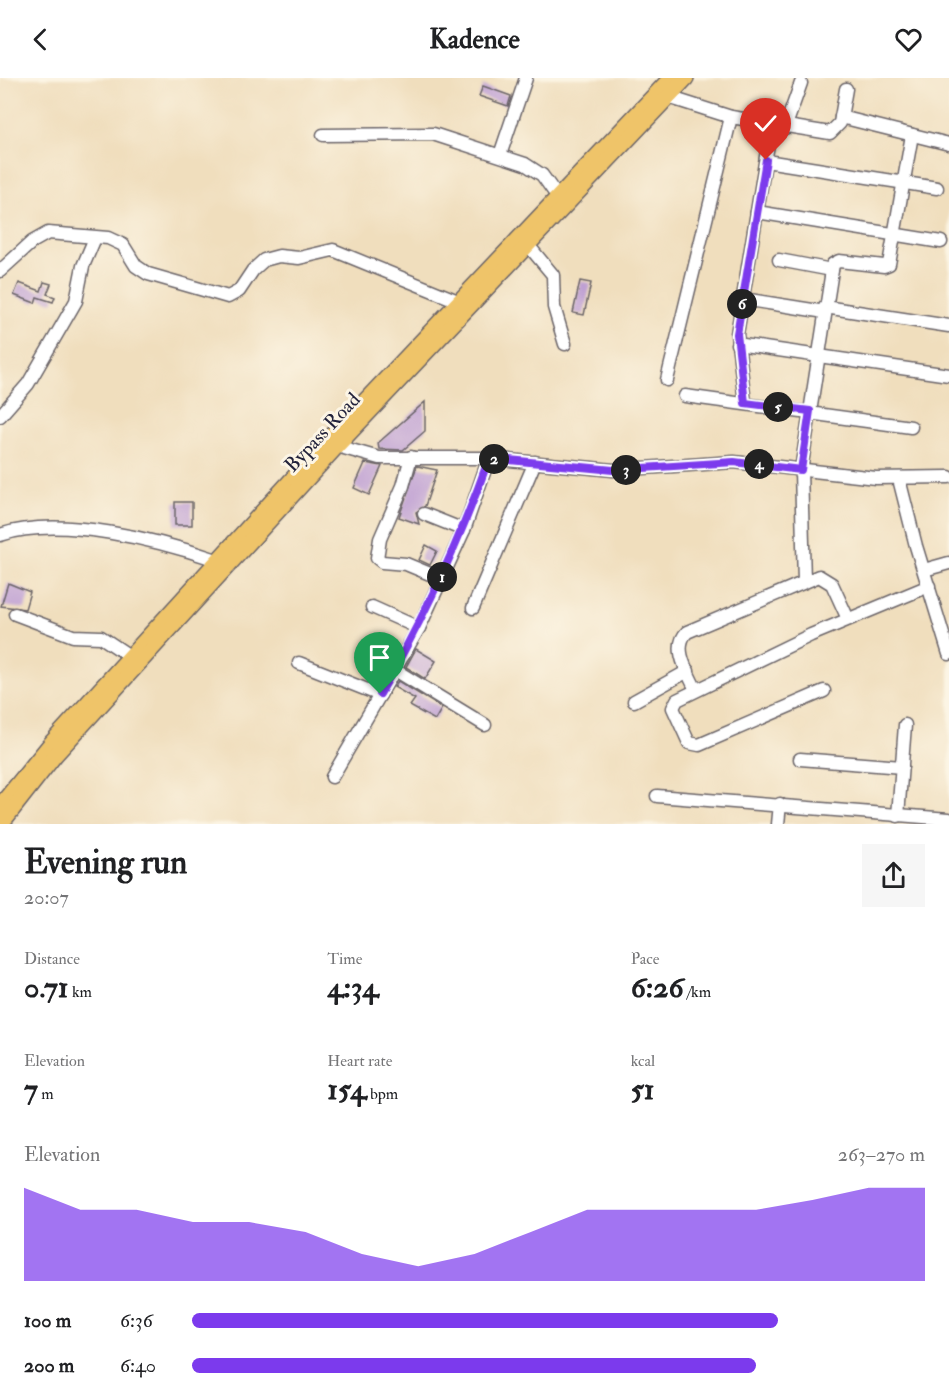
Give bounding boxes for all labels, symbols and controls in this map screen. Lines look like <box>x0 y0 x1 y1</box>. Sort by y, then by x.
icon: back <box>24 23 57 56</box>
text: Kadence <box>429 23 520 56</box>
icon: heart <box>892 23 925 56</box>
pin <box>740 98 791 160</box>
icon: check <box>749 107 782 140</box>
pin: 6 <box>727 289 757 319</box>
text: 6 <box>738 294 746 314</box>
street label: Bypass Road <box>279 387 366 478</box>
pin: 5 <box>763 392 793 422</box>
text: 5 <box>774 397 782 417</box>
pin: 2 <box>479 444 509 474</box>
text: 2 <box>490 449 498 469</box>
pin: 4 <box>744 449 774 479</box>
text: 4 <box>755 454 763 474</box>
pin: 3 <box>611 455 641 485</box>
text: 3 <box>623 460 629 480</box>
pin: 1 <box>427 562 457 592</box>
text: 1 <box>439 567 445 587</box>
pin <box>354 632 405 694</box>
icon: arrive <box>363 641 396 674</box>
text: Evening run <box>24 842 187 883</box>
button: share <box>862 844 925 907</box>
text: 20:07 <box>24 885 69 910</box>
text: Distance <box>24 949 80 969</box>
text: Time <box>327 949 362 969</box>
text: Pace <box>631 949 659 969</box>
text: 0.71 <box>24 969 69 1006</box>
text: 4:34 <box>327 969 379 1006</box>
text: 6:26 <box>631 969 684 1006</box>
text: km <box>69 982 92 1002</box>
text: /km <box>684 982 711 1002</box>
text: Elevation <box>24 1051 85 1071</box>
text: Heart rate <box>327 1051 392 1071</box>
text: kcal <box>631 1051 655 1071</box>
text: 7 <box>24 1071 38 1108</box>
text: 154 <box>327 1071 367 1108</box>
text: 51 <box>631 1071 655 1108</box>
text: m <box>38 1084 54 1104</box>
text: bpm <box>367 1084 398 1104</box>
text: Elevation <box>24 1142 100 1167</box>
text: 263–270 m <box>838 1142 925 1167</box>
text: 100 m <box>24 1308 71 1333</box>
text: 6:36 <box>120 1308 153 1333</box>
text: 200 m <box>24 1353 74 1378</box>
text: 6:40 <box>120 1353 156 1378</box>

